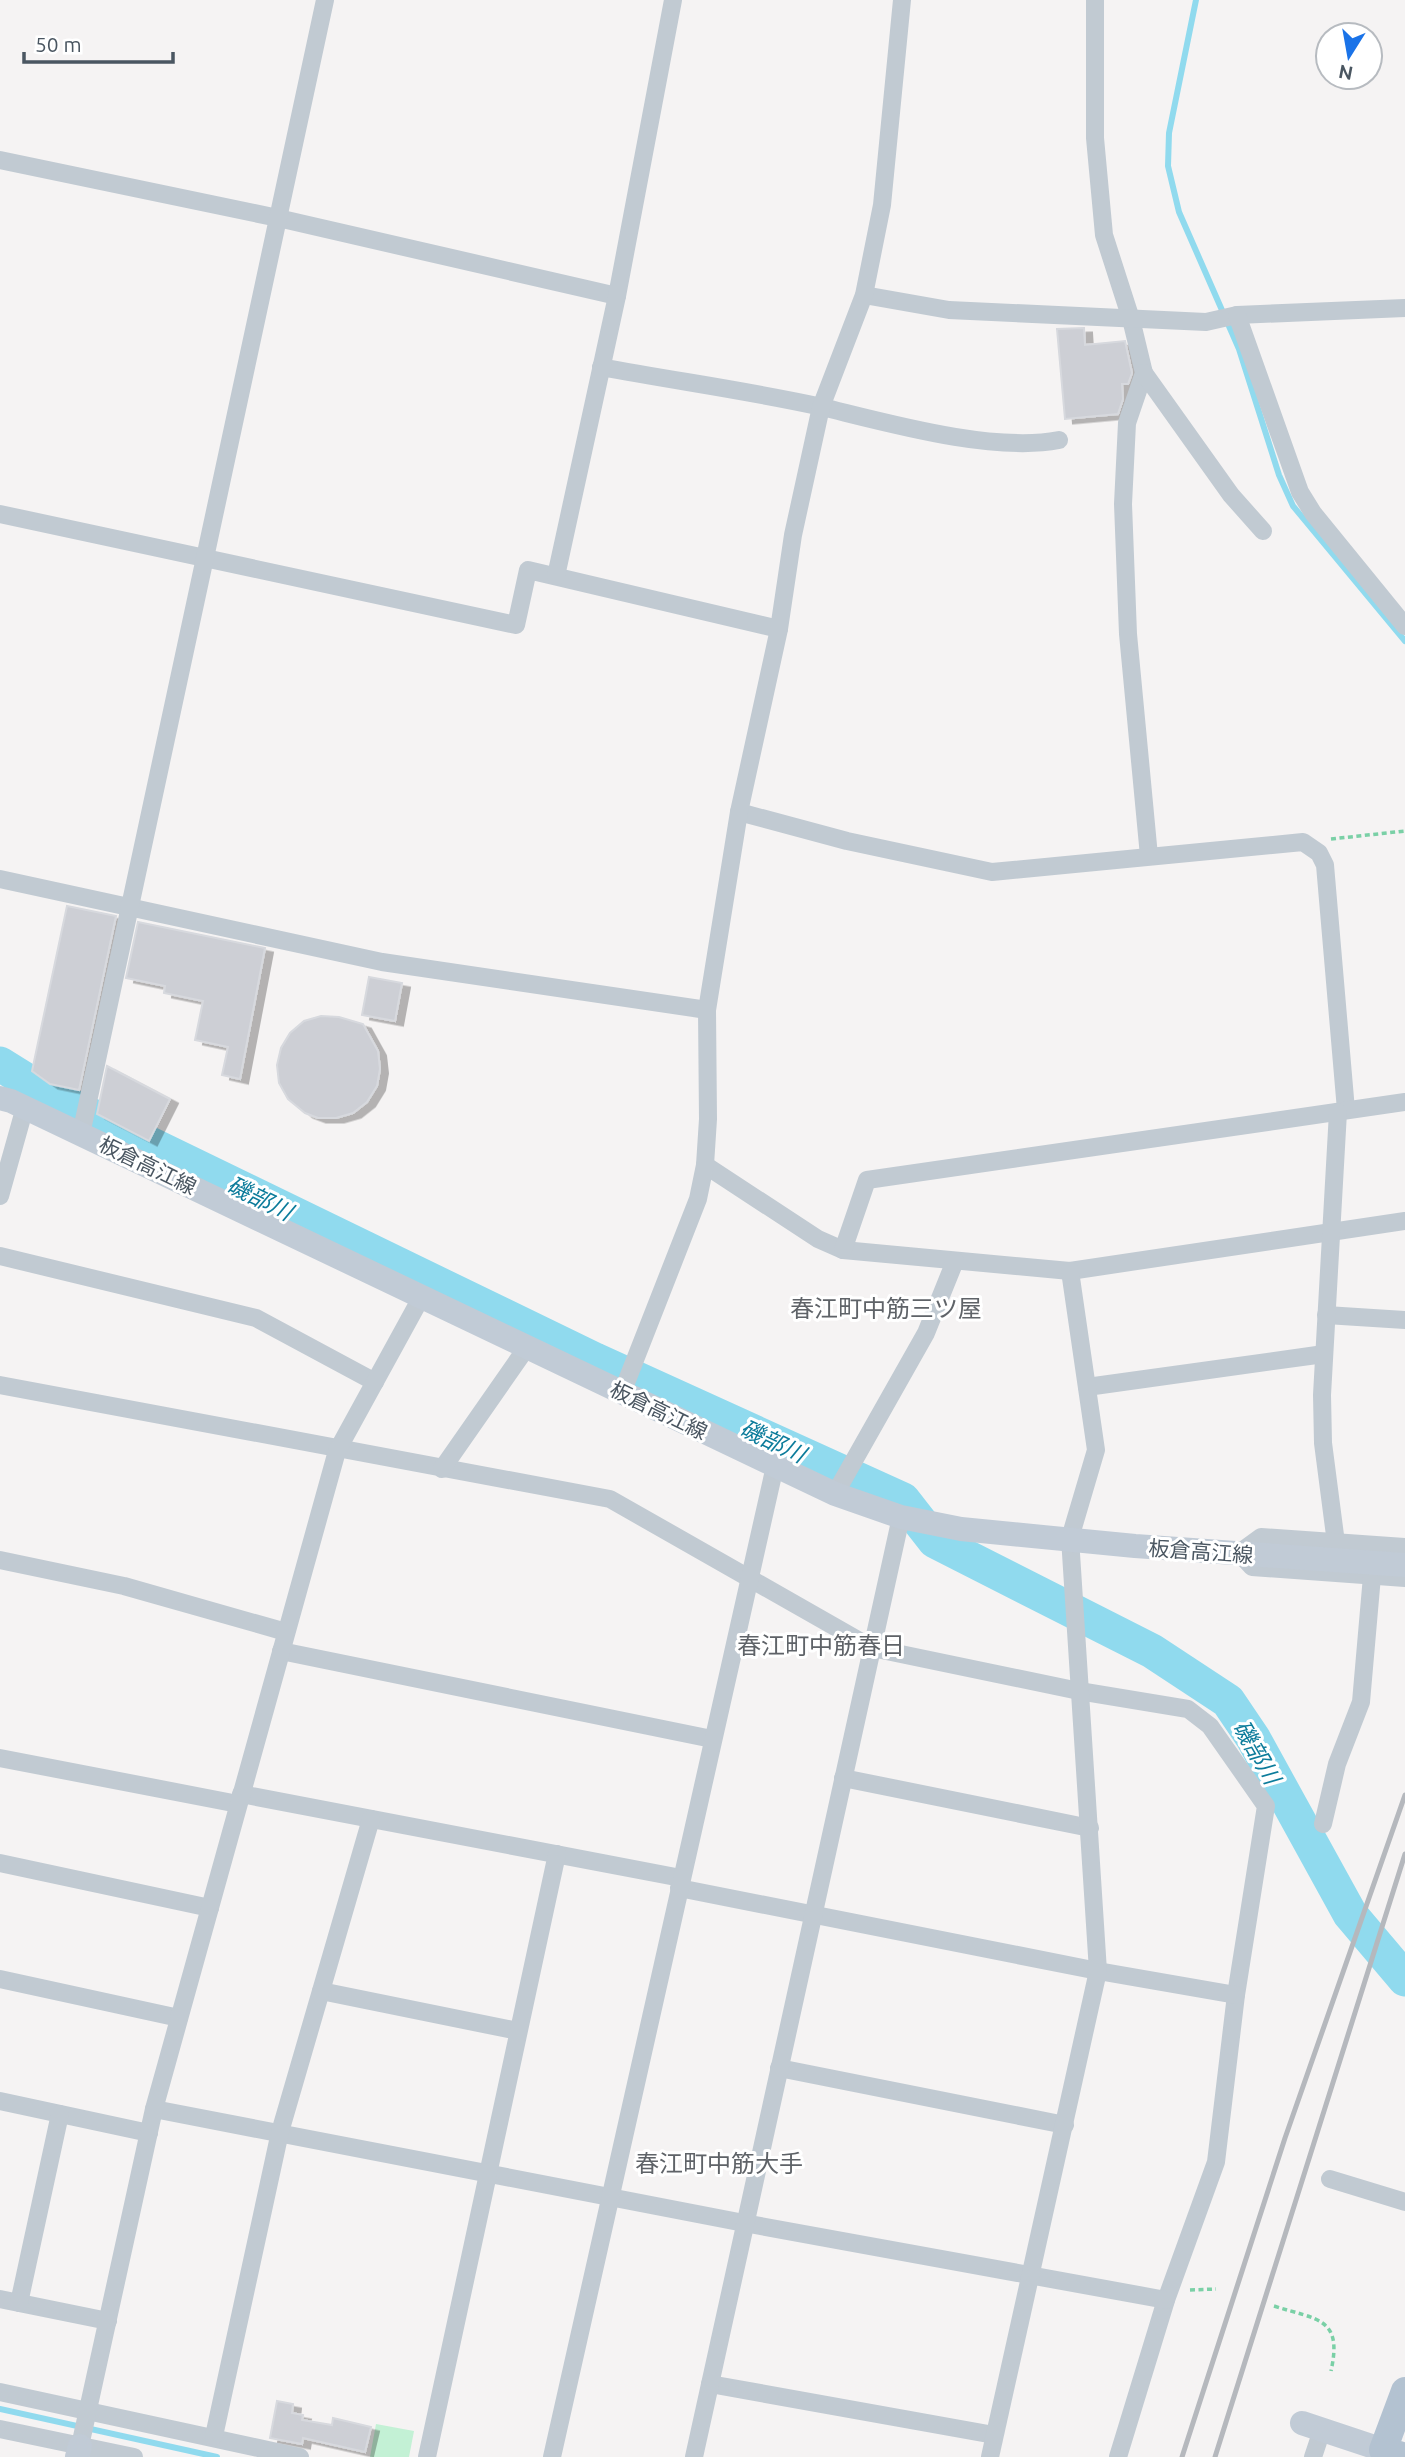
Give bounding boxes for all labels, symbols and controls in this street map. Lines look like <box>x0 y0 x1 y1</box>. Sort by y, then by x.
scale bar <box>24 21 173 65</box>
north arrow <box>1314 21 1384 91</box>
text: 50 m <box>35 32 82 56</box>
text: N <box>1337 61 1355 85</box>
street label: 板倉高江線 <box>96 1131 200 1199</box>
water label: 磯部川 <box>224 1172 299 1226</box>
district label: 春江町中筋三ツ屋 <box>790 1295 982 1322</box>
street label: 板倉高江線 <box>607 1376 711 1444</box>
water label: 磯部川 <box>736 1415 812 1468</box>
street label: 板倉高江線 <box>1148 1535 1254 1567</box>
district label: 春江町中筋春日 <box>737 1632 905 1659</box>
water label: 磯部川 <box>1229 1716 1287 1791</box>
district label: 春江町中筋大手 <box>635 2150 803 2177</box>

